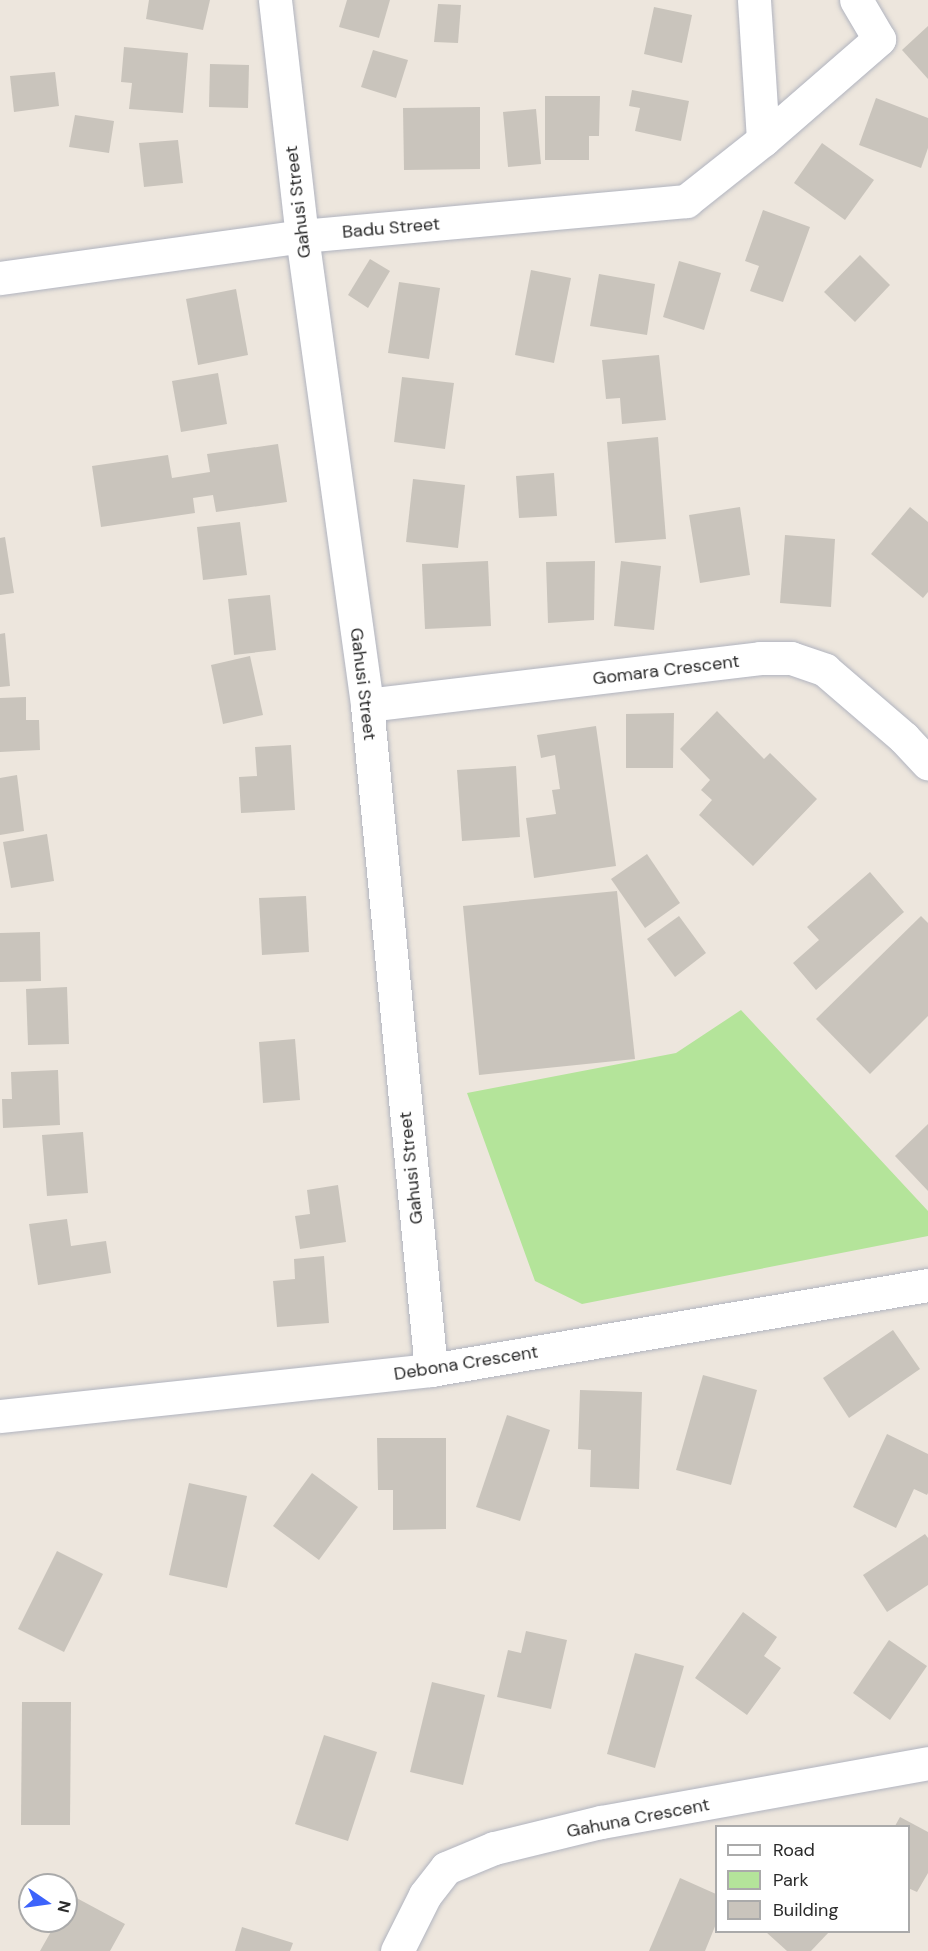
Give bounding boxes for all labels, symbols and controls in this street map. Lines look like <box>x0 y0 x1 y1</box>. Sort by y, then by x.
street label: Gahusi Street <box>280 144 316 260</box>
street label: Badu Street <box>341 213 441 243</box>
street label: Gahusi Street <box>345 626 381 742</box>
street label: Gomara Crescent <box>591 650 741 690</box>
street label: Gahusi Street <box>394 1111 428 1225</box>
street label: Debona Crescent <box>392 1341 540 1385</box>
street label: Gahuna Crescent <box>565 1794 711 1842</box>
legend <box>715 1825 910 1933</box>
text: Road <box>773 1838 815 1862</box>
text: Park <box>773 1868 809 1892</box>
north arrow <box>18 1873 78 1933</box>
text: Building <box>773 1898 838 1922</box>
text: N <box>53 1899 76 1915</box>

